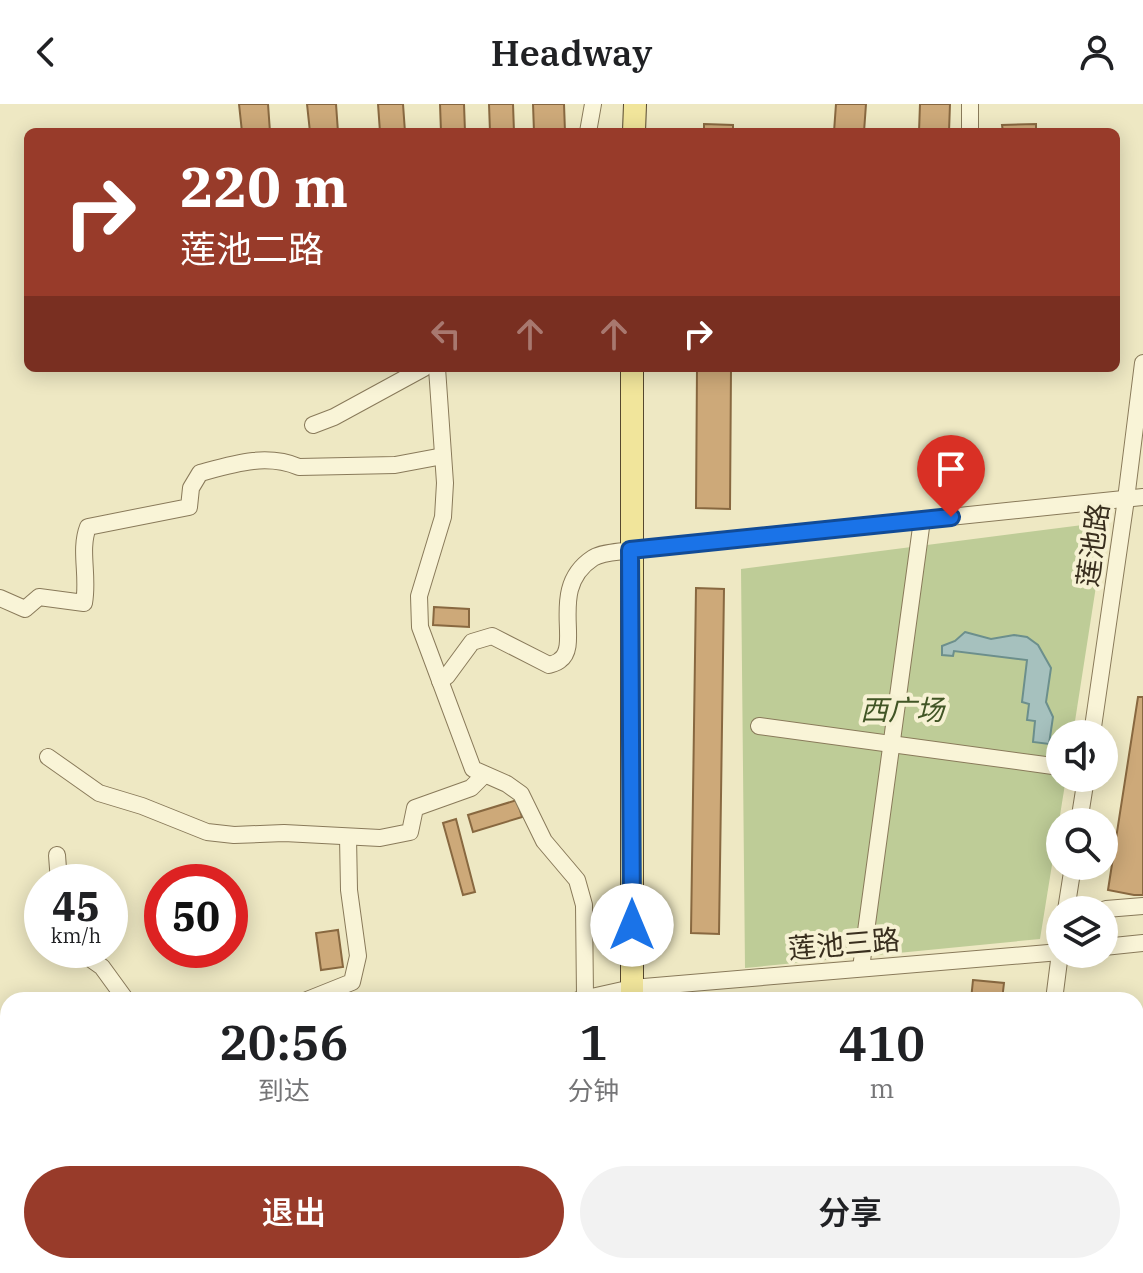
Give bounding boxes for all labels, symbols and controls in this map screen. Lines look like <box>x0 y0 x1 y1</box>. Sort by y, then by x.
text: Headway <box>491 29 652 76</box>
icon: back <box>24 30 68 74</box>
icon: person <box>1075 30 1119 74</box>
text: 220 m <box>180 150 348 222</box>
icon: right <box>48 160 152 264</box>
text: 莲池二路 <box>180 225 324 272</box>
icon: left <box>424 312 468 356</box>
icon: ahead <box>508 312 552 356</box>
icon: ahead <box>592 312 636 356</box>
icon: right <box>676 312 720 356</box>
pin <box>917 435 985 517</box>
icon: arrive <box>929 447 973 491</box>
street label: 莲池路 <box>1068 501 1117 589</box>
park label: 西广场 <box>860 691 946 728</box>
map controls <box>1046 720 1118 968</box>
button: sound <box>1046 720 1118 792</box>
button: search <box>1046 808 1118 880</box>
speed limit sign: 50 <box>144 864 248 968</box>
text: 45 <box>52 880 100 932</box>
position arrow <box>590 883 674 967</box>
button: layers <box>1046 896 1118 968</box>
street label: 莲池三路 <box>787 920 901 967</box>
text: km/h <box>51 922 101 949</box>
text: 20:56 <box>219 1011 349 1073</box>
text: 1 <box>579 1011 608 1073</box>
text: 410 <box>839 1012 925 1074</box>
text: m <box>869 1071 894 1105</box>
text: 到达 <box>258 1073 310 1107</box>
text: 分钟 <box>568 1073 620 1107</box>
button: 退出 <box>24 1166 564 1258</box>
button: 分享 <box>580 1166 1120 1258</box>

